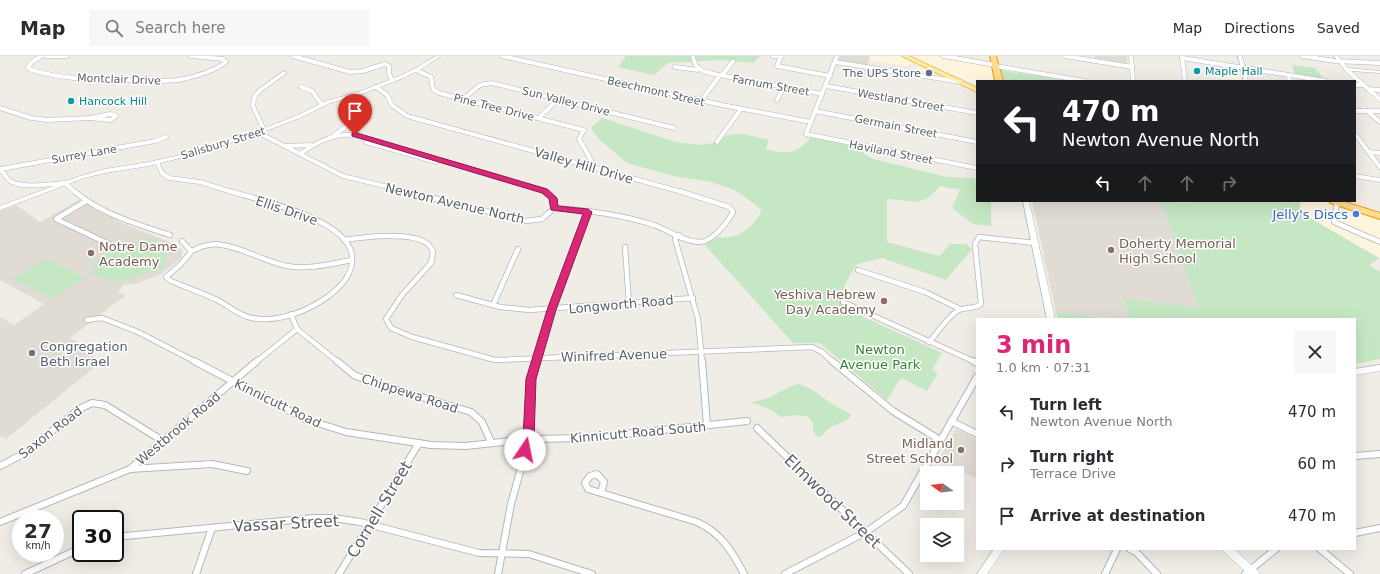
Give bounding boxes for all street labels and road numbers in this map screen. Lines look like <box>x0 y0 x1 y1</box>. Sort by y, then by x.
street label: Montclair Drive <box>77 72 161 87</box>
street label: Farnum Street <box>731 72 811 99</box>
street label: Beechmont Street <box>606 74 707 109</box>
street label: Sun Valley Drive <box>521 84 611 119</box>
street label: Westland Street <box>857 86 946 115</box>
street label: Pine Tree Drive <box>452 91 536 124</box>
street label: Germain Street <box>853 112 939 141</box>
street label: Salisbury Street <box>179 124 268 162</box>
street label: Haviland Street <box>848 138 935 167</box>
street label: Surrey Lane <box>50 142 118 167</box>
street label: Valley Hill Drive <box>533 144 635 187</box>
street label: Newton Avenue North <box>384 180 526 227</box>
street label: Ellis Drive <box>254 193 320 228</box>
street label: Longworth Road <box>568 292 674 317</box>
street label: Winifred Avenue <box>561 346 667 365</box>
street label: Chippewa Road <box>360 371 460 416</box>
street label: Kinnicutt Road <box>232 376 324 431</box>
street label: Westbrook Road <box>133 389 224 468</box>
street label: Saxon Road <box>16 403 85 462</box>
street label: Kinnicutt Road South <box>569 419 707 446</box>
street label: Elmwood Street <box>780 451 885 552</box>
street label: Cornell Street <box>343 457 416 561</box>
street label: Vassar Street <box>232 511 340 536</box>

